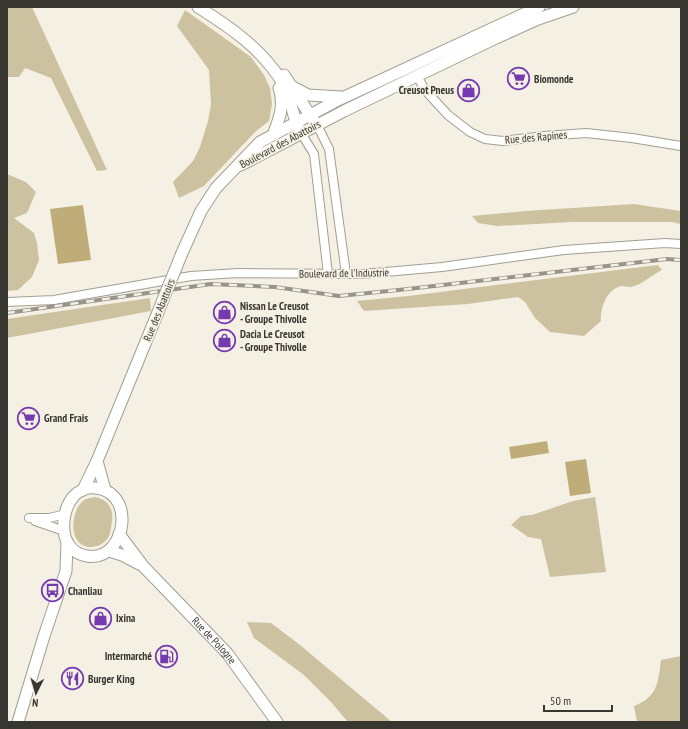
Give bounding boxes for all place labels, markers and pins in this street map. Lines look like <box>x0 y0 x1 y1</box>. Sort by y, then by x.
supermarket icon: Biomonde <box>505 66 531 92</box>
place label: Biomonde <box>534 72 574 86</box>
shop icon: Creusot Pneus <box>456 77 482 103</box>
place label: Creusot Pneus <box>399 83 454 97</box>
shop icon: Nissan Le Creusot - Groupe Thivolle <box>211 299 237 325</box>
place label: Nissan Le Creusot - Groupe Thivolle <box>240 299 310 326</box>
shop icon: Dacia Le Creusot - Groupe Thivolle <box>212 327 238 353</box>
place label: Dacia Le Creusot - Groupe Thivolle <box>240 327 307 354</box>
supermarket icon: Grand Frais <box>16 405 42 431</box>
place label: Grand Frais <box>44 411 88 425</box>
bus stop icon: Chanliau <box>40 578 66 604</box>
place label: Chanliau <box>68 584 102 598</box>
shop icon: Ixina <box>87 605 113 631</box>
place label: Ixina <box>116 611 136 625</box>
fuel station icon: Intermarché <box>154 643 180 669</box>
place label: Intermarché <box>105 649 152 663</box>
restaurant icon: Burger King <box>59 666 85 692</box>
place label: Burger King <box>88 672 135 686</box>

